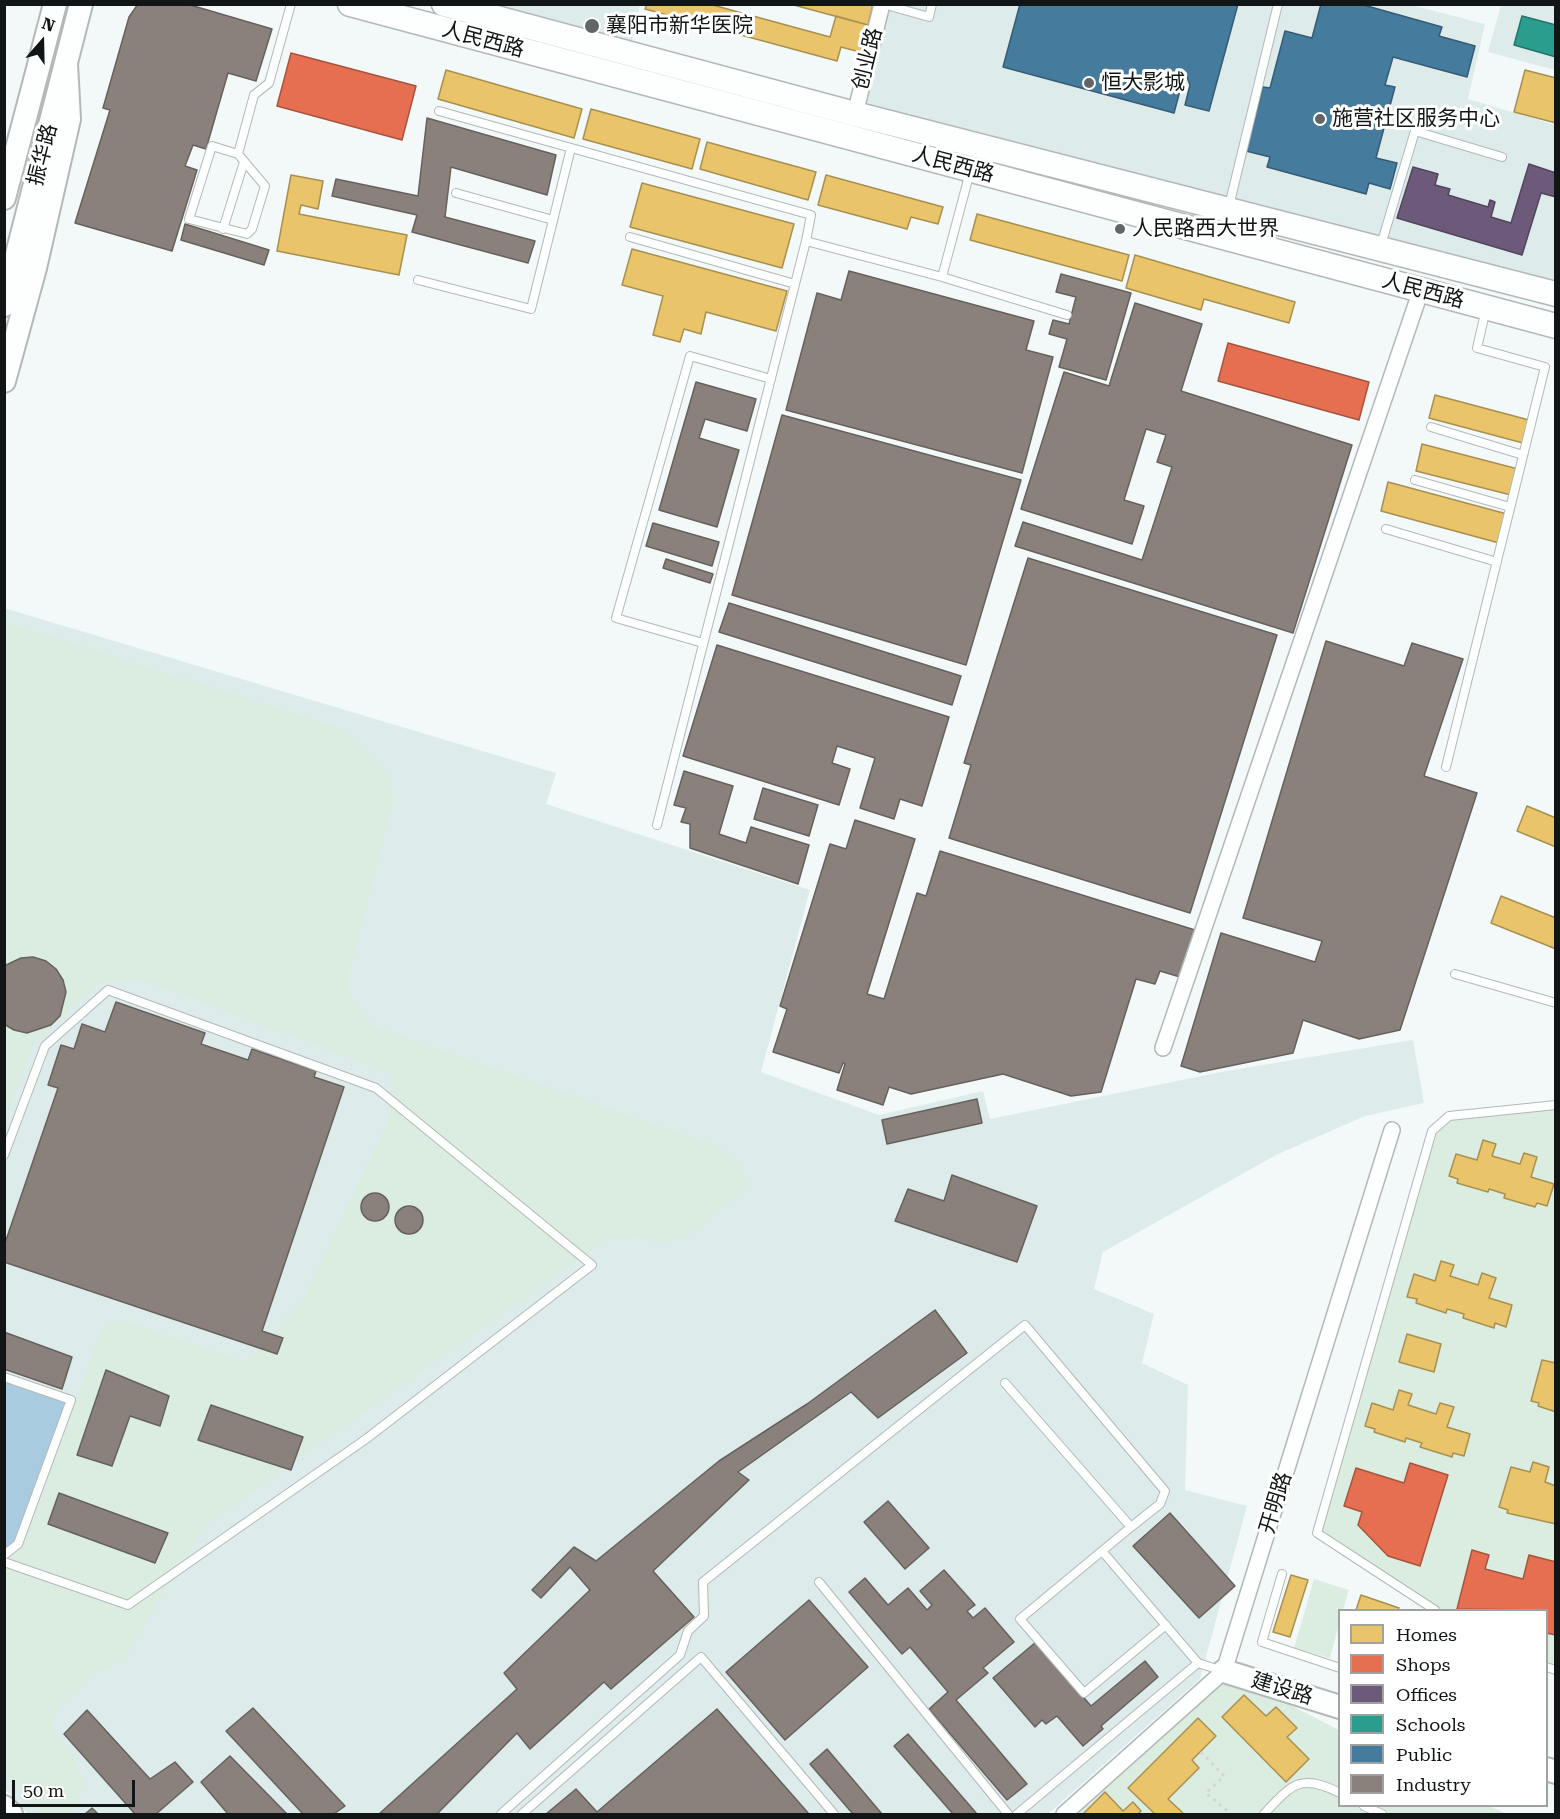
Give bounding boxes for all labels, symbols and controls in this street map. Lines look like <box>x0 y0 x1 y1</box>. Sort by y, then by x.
north arrow <box>12 12 72 72</box>
place label: 襄阳市新华医院 <box>606 13 753 39</box>
text: N <box>39 14 57 36</box>
street label: 人民西路 <box>439 17 527 63</box>
marker: 襄阳市新华医院 <box>583 17 601 35</box>
street label: 创业路 <box>848 25 888 93</box>
place label: 恒大影城 <box>1101 70 1185 96</box>
marker: 恒大影城 <box>1082 76 1096 90</box>
place label: 施营社区服务中心 <box>1332 106 1500 132</box>
marker: 施营社区服务中心 <box>1313 112 1327 126</box>
street label: 振华路 <box>23 121 63 189</box>
street label: 人民西路 <box>909 142 997 188</box>
place label: 人民路西大世界 <box>1132 216 1279 242</box>
marker: 人民路西大世界 <box>1113 222 1127 236</box>
street label: 人民西路 <box>1379 268 1467 314</box>
street label: 开明路 <box>1255 1469 1297 1537</box>
legend <box>1338 1609 1548 1807</box>
text: Homes <box>1396 1624 1457 1645</box>
text: Shops <box>1396 1654 1450 1675</box>
street label: 建设路 <box>1248 1668 1316 1710</box>
text: Offices <box>1396 1684 1457 1705</box>
text: Schools <box>1396 1714 1465 1735</box>
text: Public <box>1396 1744 1452 1765</box>
scale bar <box>15 1768 138 1806</box>
text: Industry <box>1396 1774 1471 1795</box>
text: 50 m <box>23 1780 64 1801</box>

